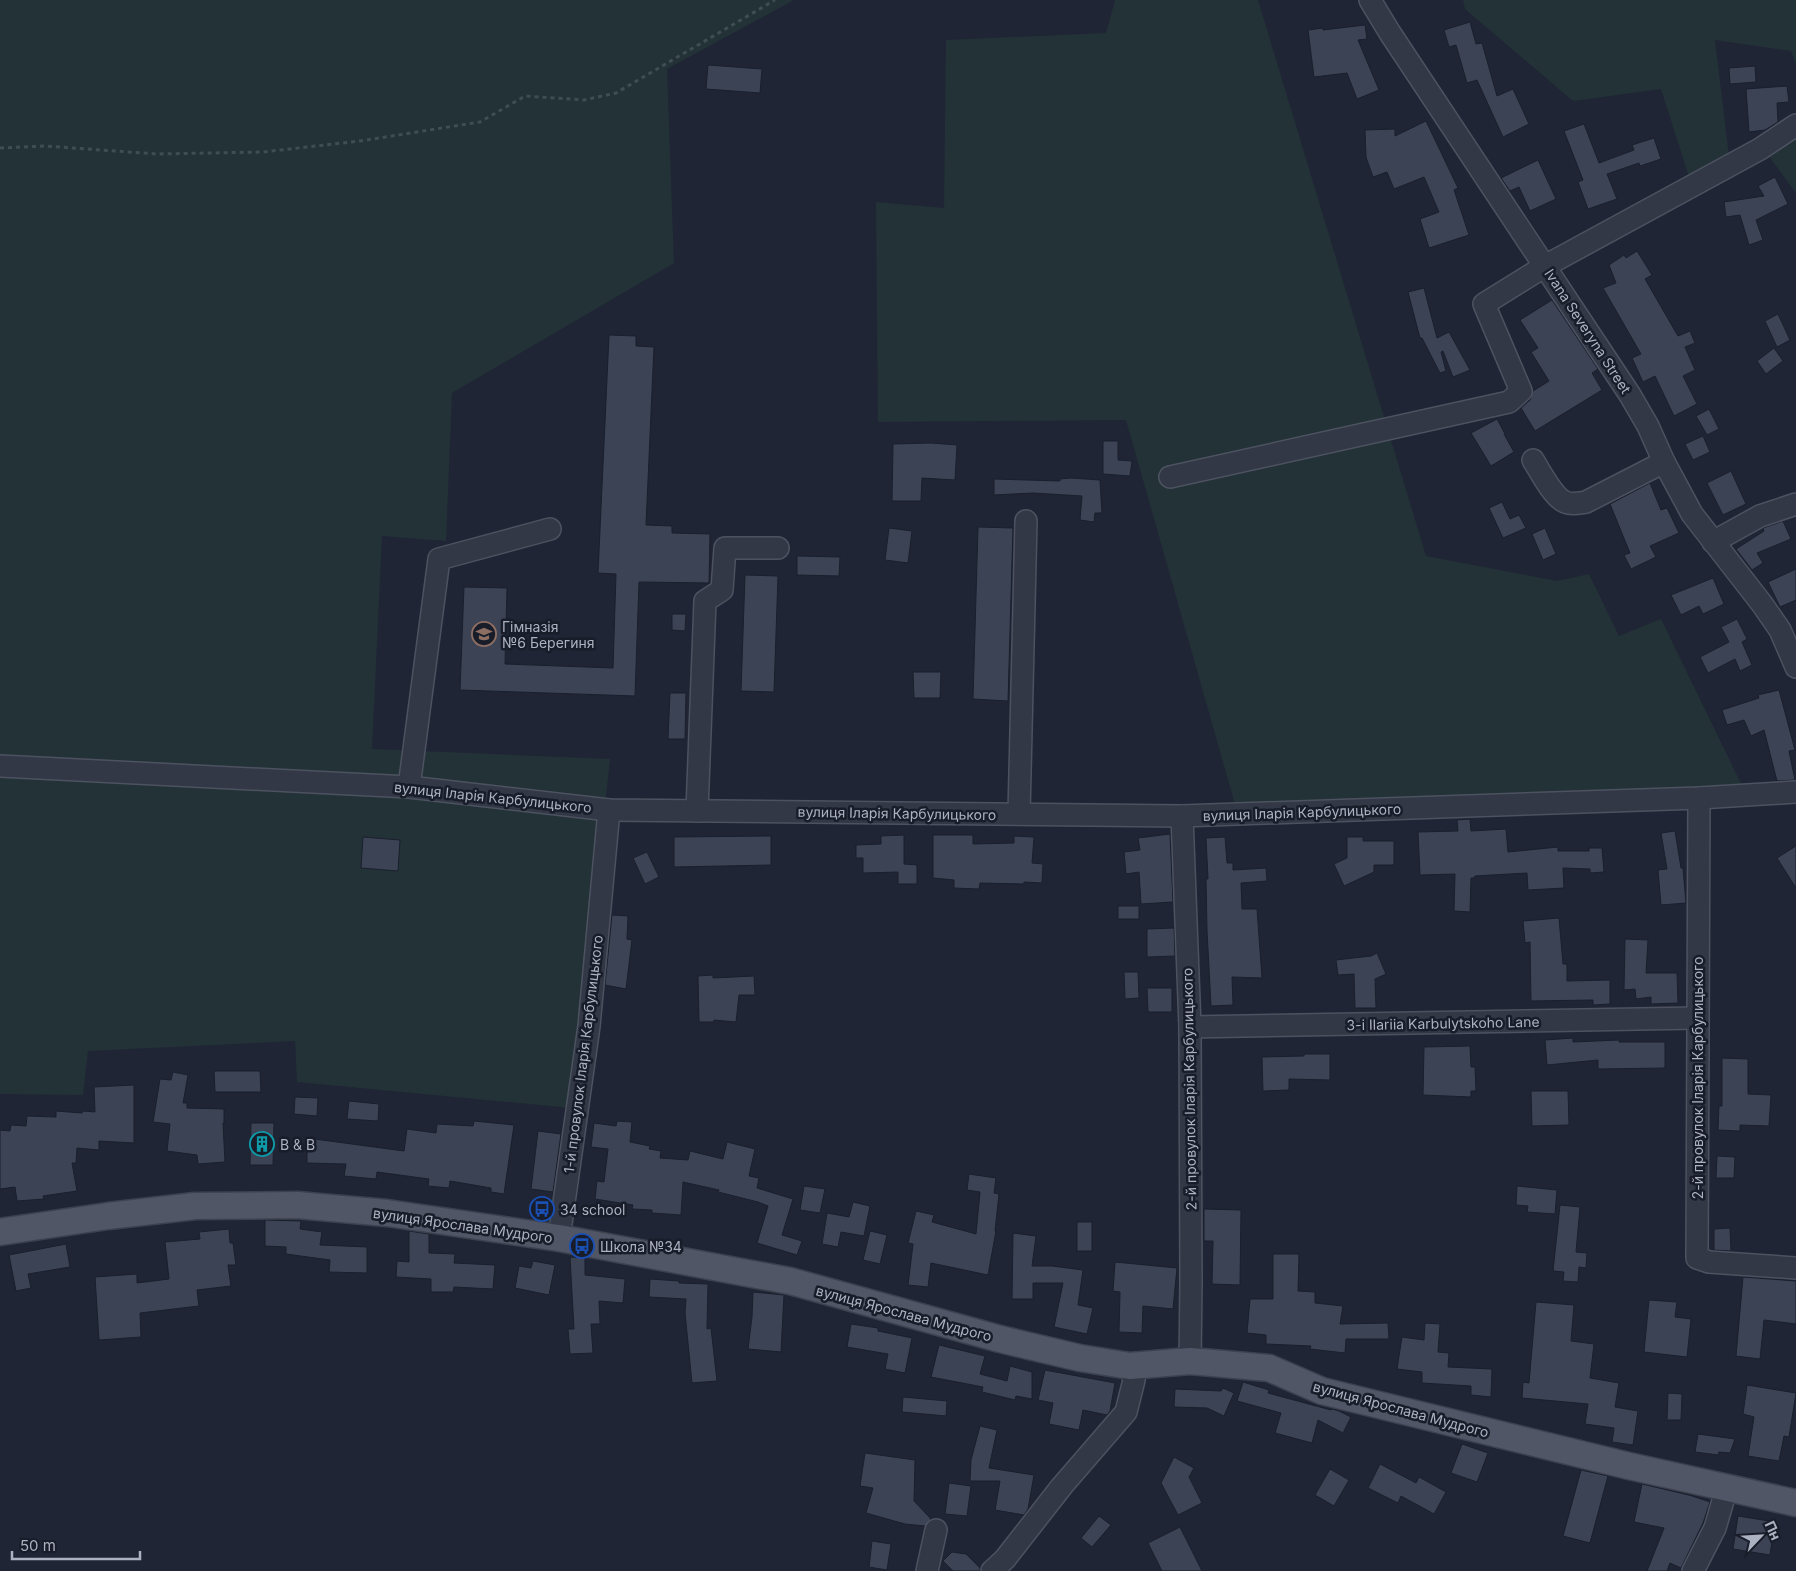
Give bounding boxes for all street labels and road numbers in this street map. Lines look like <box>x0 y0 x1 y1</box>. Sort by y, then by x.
street label: Ivana Severyna Street <box>1541 266 1635 397</box>
street label: вулиця Іларія Карбулицького <box>393 778 593 816</box>
street label: вулиця Іларія Карбулицького <box>1202 800 1402 824</box>
street label: вулиця Іларія Карбулицького <box>798 803 996 823</box>
street label: 1-й провулок Іларія Карбулицького <box>560 934 606 1174</box>
street label: 2-й провулок Іларія Карбулицького <box>1689 957 1706 1199</box>
street label: 2-й провулок Іларія Карбулицького <box>1178 968 1200 1210</box>
street label: 3-i Ilariia Karbulytskoho Lane <box>1346 1013 1540 1033</box>
street label: вулиця Ярослава Мудрого <box>372 1204 554 1246</box>
street label: вулиця Ярослава Мудрого <box>814 1281 994 1345</box>
street label: вулиця Ярослава Мудрого <box>1311 1377 1491 1441</box>

